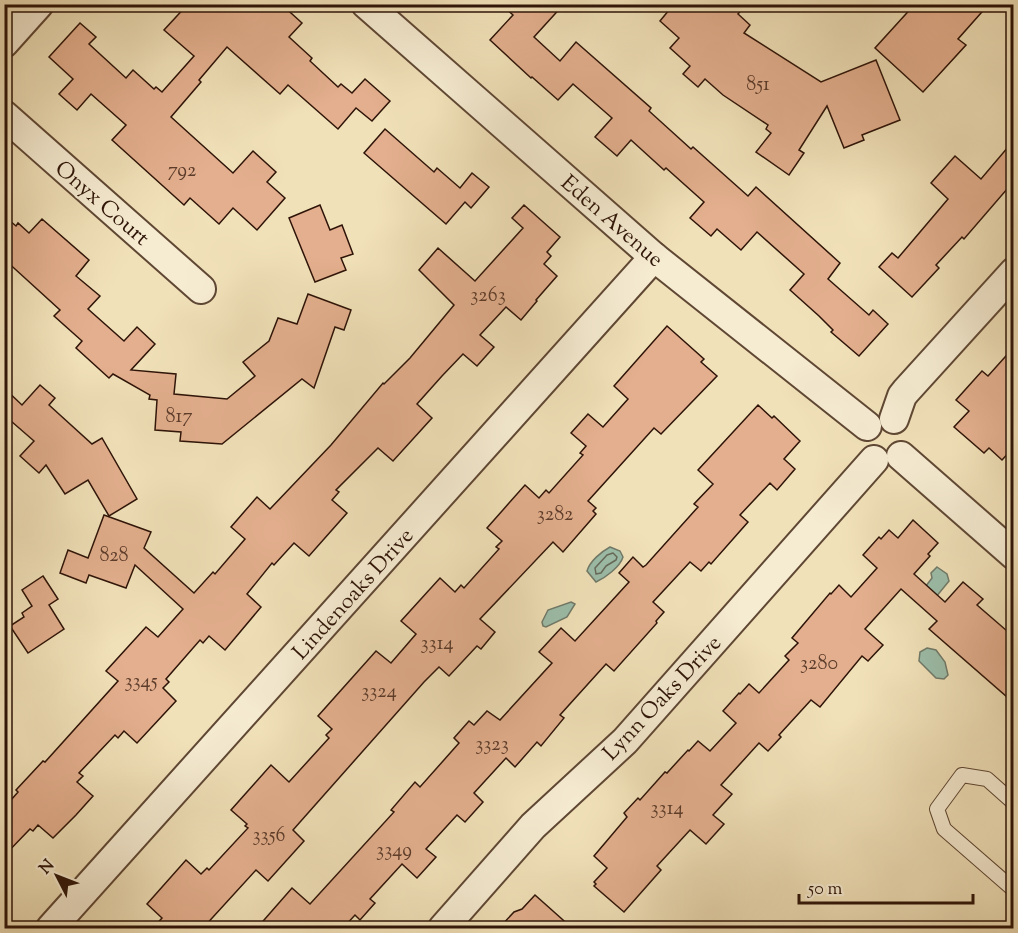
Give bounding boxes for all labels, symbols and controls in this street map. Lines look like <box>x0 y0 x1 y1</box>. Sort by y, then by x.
house number: 851 <box>746 71 770 100</box>
street label: Onyx Court <box>47 154 156 255</box>
house number: 792 <box>168 157 196 186</box>
street label: Eden Avenue <box>553 169 669 276</box>
house number: 3263 <box>470 282 506 311</box>
house number: 817 <box>166 403 192 432</box>
house number: 3282 <box>537 501 573 530</box>
street label: Lindenoaks Drive <box>286 522 422 668</box>
house number: 828 <box>99 542 129 571</box>
street label: Lynn Oaks Drive <box>596 629 730 769</box>
house number: 3314 <box>420 630 454 659</box>
house number: 3280 <box>800 650 838 679</box>
house number: 3345 <box>124 668 158 697</box>
house number: 3324 <box>361 678 397 707</box>
house number: 3323 <box>475 731 509 760</box>
house number: 3314 <box>650 795 684 824</box>
house number: 3356 <box>253 822 286 851</box>
house number: 3349 <box>376 837 412 866</box>
north arrow <box>27 846 87 906</box>
text: N <box>35 855 61 880</box>
scale bar <box>799 867 973 905</box>
text: 50 m <box>807 877 843 903</box>

